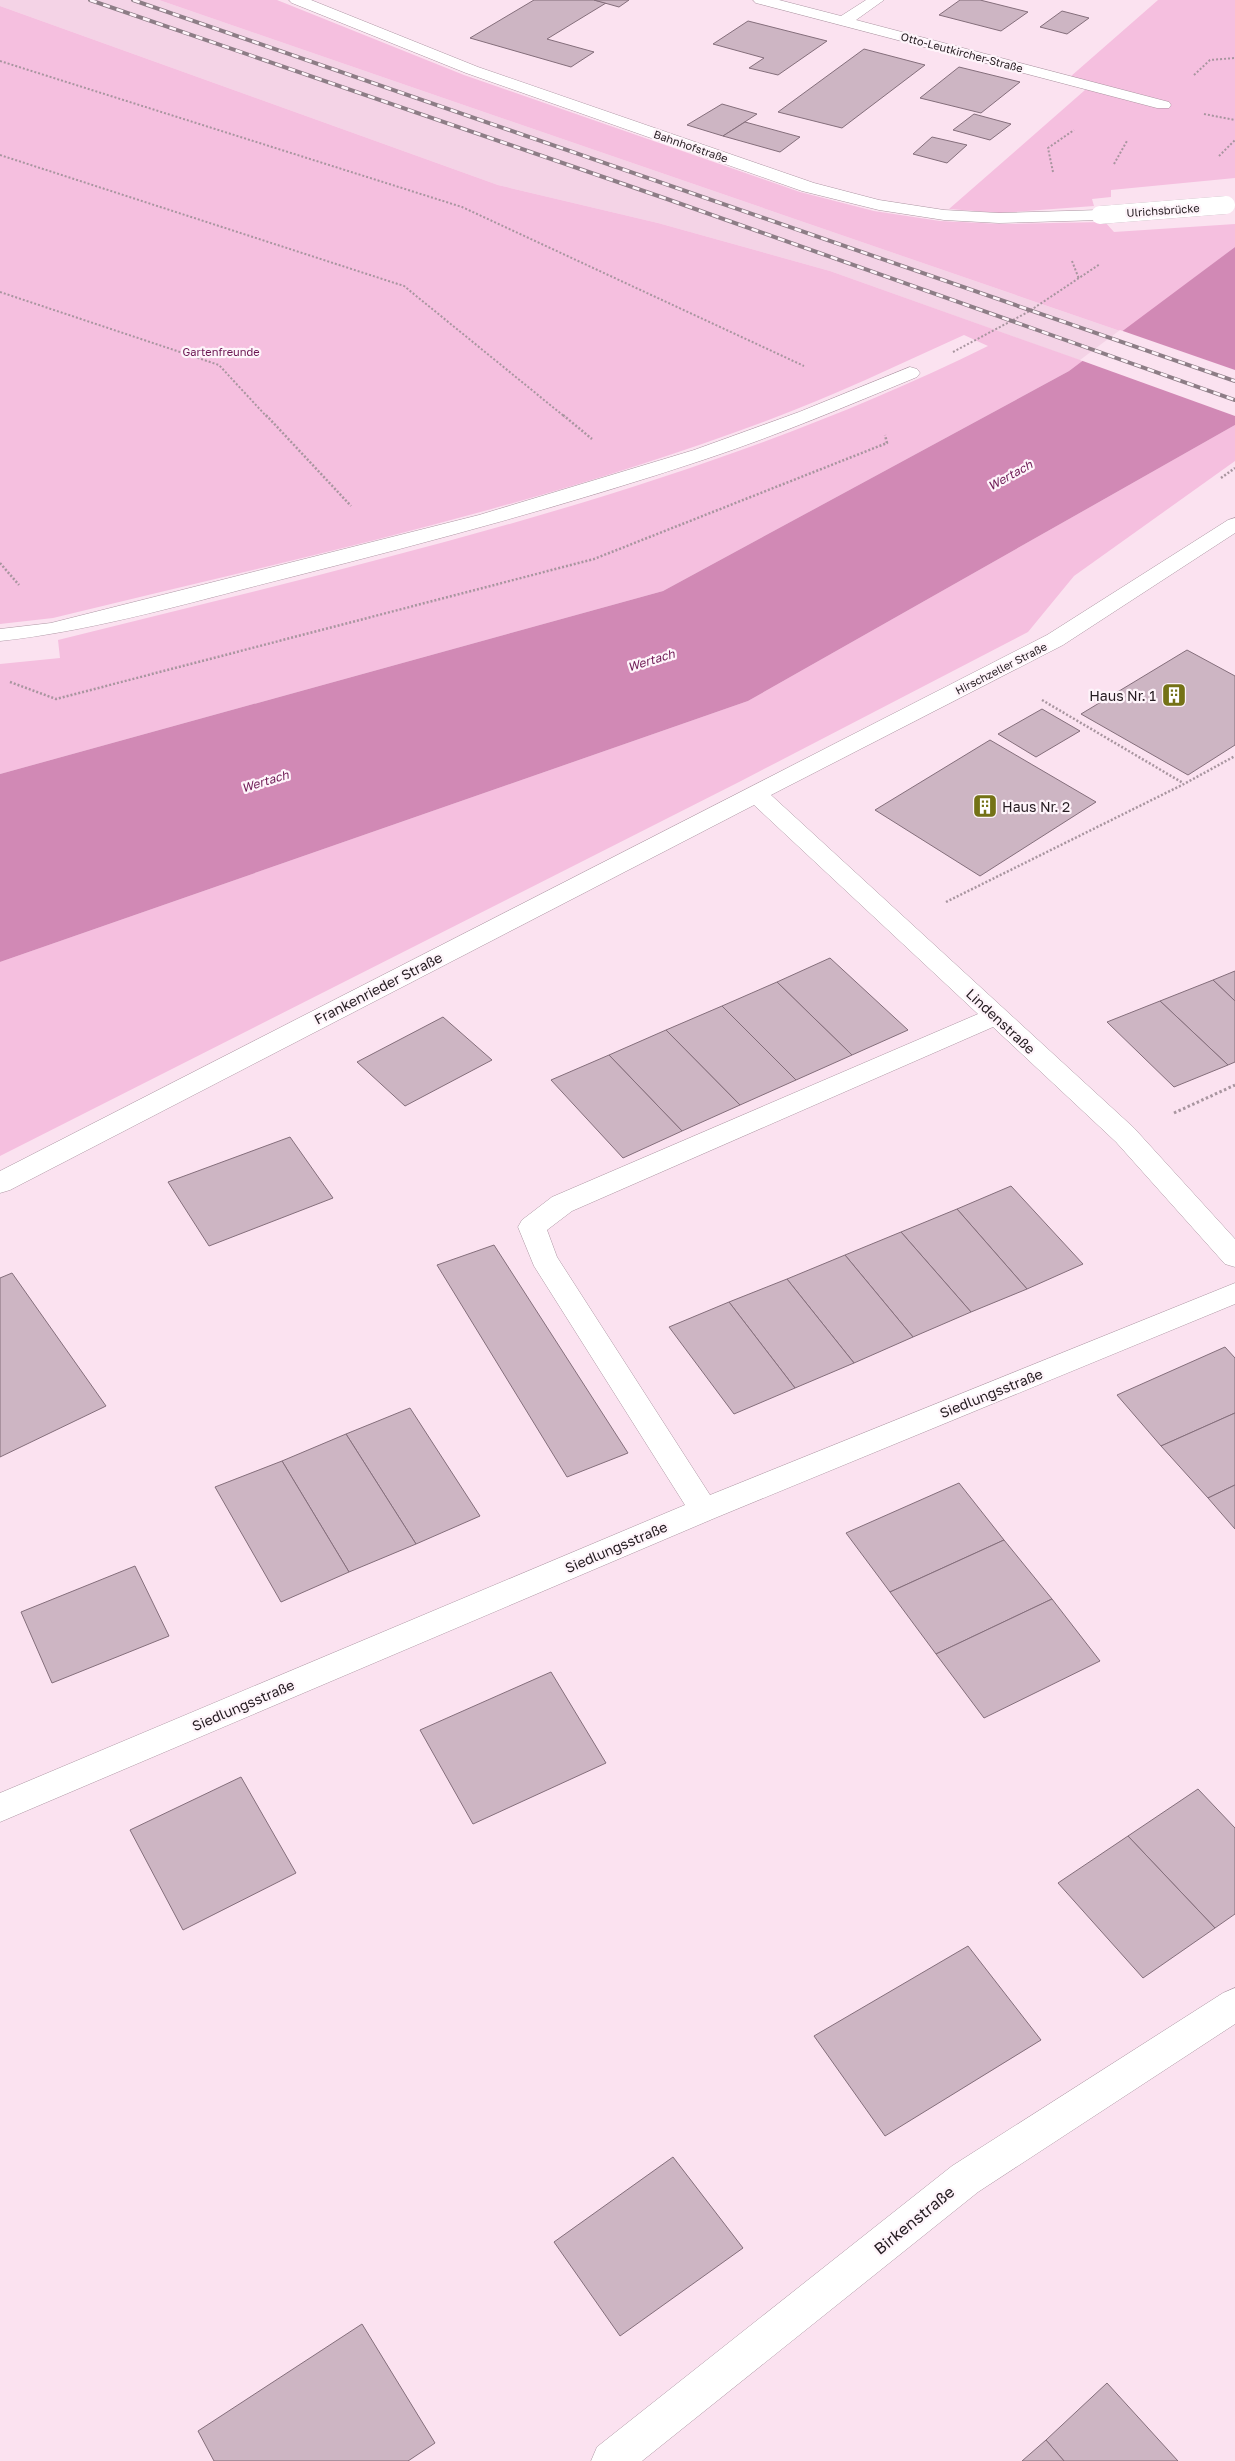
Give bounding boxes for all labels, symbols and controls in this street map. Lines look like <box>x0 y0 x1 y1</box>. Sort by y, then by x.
street label: Otto-Leutkircher-Straße <box>900 29 1024 75</box>
street label: Bahnhofstraße <box>652 127 730 165</box>
street label: Ulrichsbrücke <box>1126 201 1200 219</box>
park label: Gartenfreunde <box>182 345 260 358</box>
water label: Wertach <box>985 456 1035 493</box>
street label: Hirschzeller Straße <box>953 639 1049 697</box>
water label: Wertach <box>626 646 677 674</box>
building icon: Haus Nr. 1 <box>1161 682 1187 708</box>
place label: Haus Nr. 1 <box>1089 687 1156 704</box>
water label: Wertach <box>240 767 291 795</box>
building icon: Haus Nr. 2 <box>972 793 998 819</box>
place label: Haus Nr. 2 <box>1002 798 1070 815</box>
street label: Frankenrieder Straße <box>311 948 445 1028</box>
street label: Lindenstraße <box>963 985 1039 1057</box>
street label: Siedlungsstraße <box>937 1365 1045 1421</box>
street label: Siedlungsstraße <box>562 1518 670 1576</box>
street label: Siedlungsstraße <box>189 1676 297 1734</box>
street label: Birkenstraße <box>870 2182 958 2258</box>

